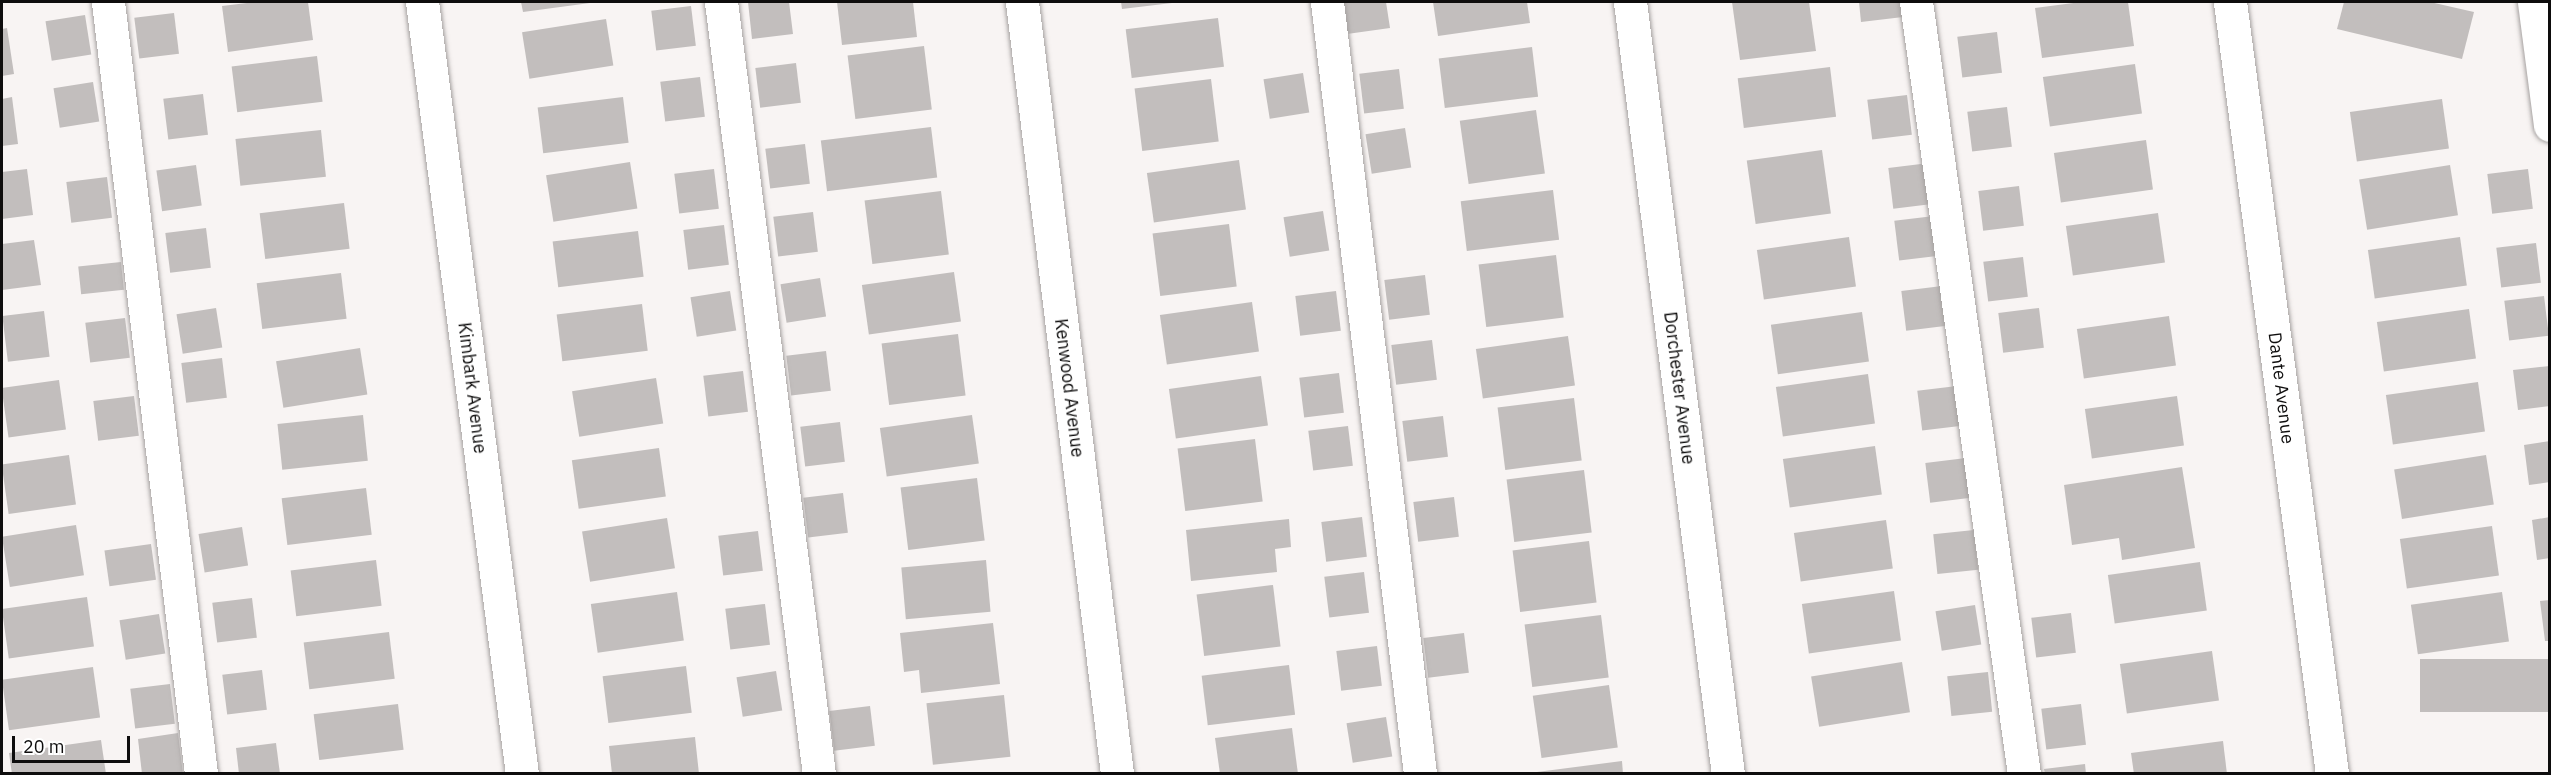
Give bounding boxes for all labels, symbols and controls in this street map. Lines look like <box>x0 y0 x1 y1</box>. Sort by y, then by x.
street label: Dorchester Avenue <box>1659 310 1699 466</box>
street label: Kenwood Avenue <box>1050 317 1088 459</box>
street label: Kimbark Avenue <box>453 321 491 455</box>
street label: Dante Avenue <box>2263 331 2299 445</box>
scale bar <box>15 724 134 762</box>
text: 20 m <box>23 735 65 758</box>

